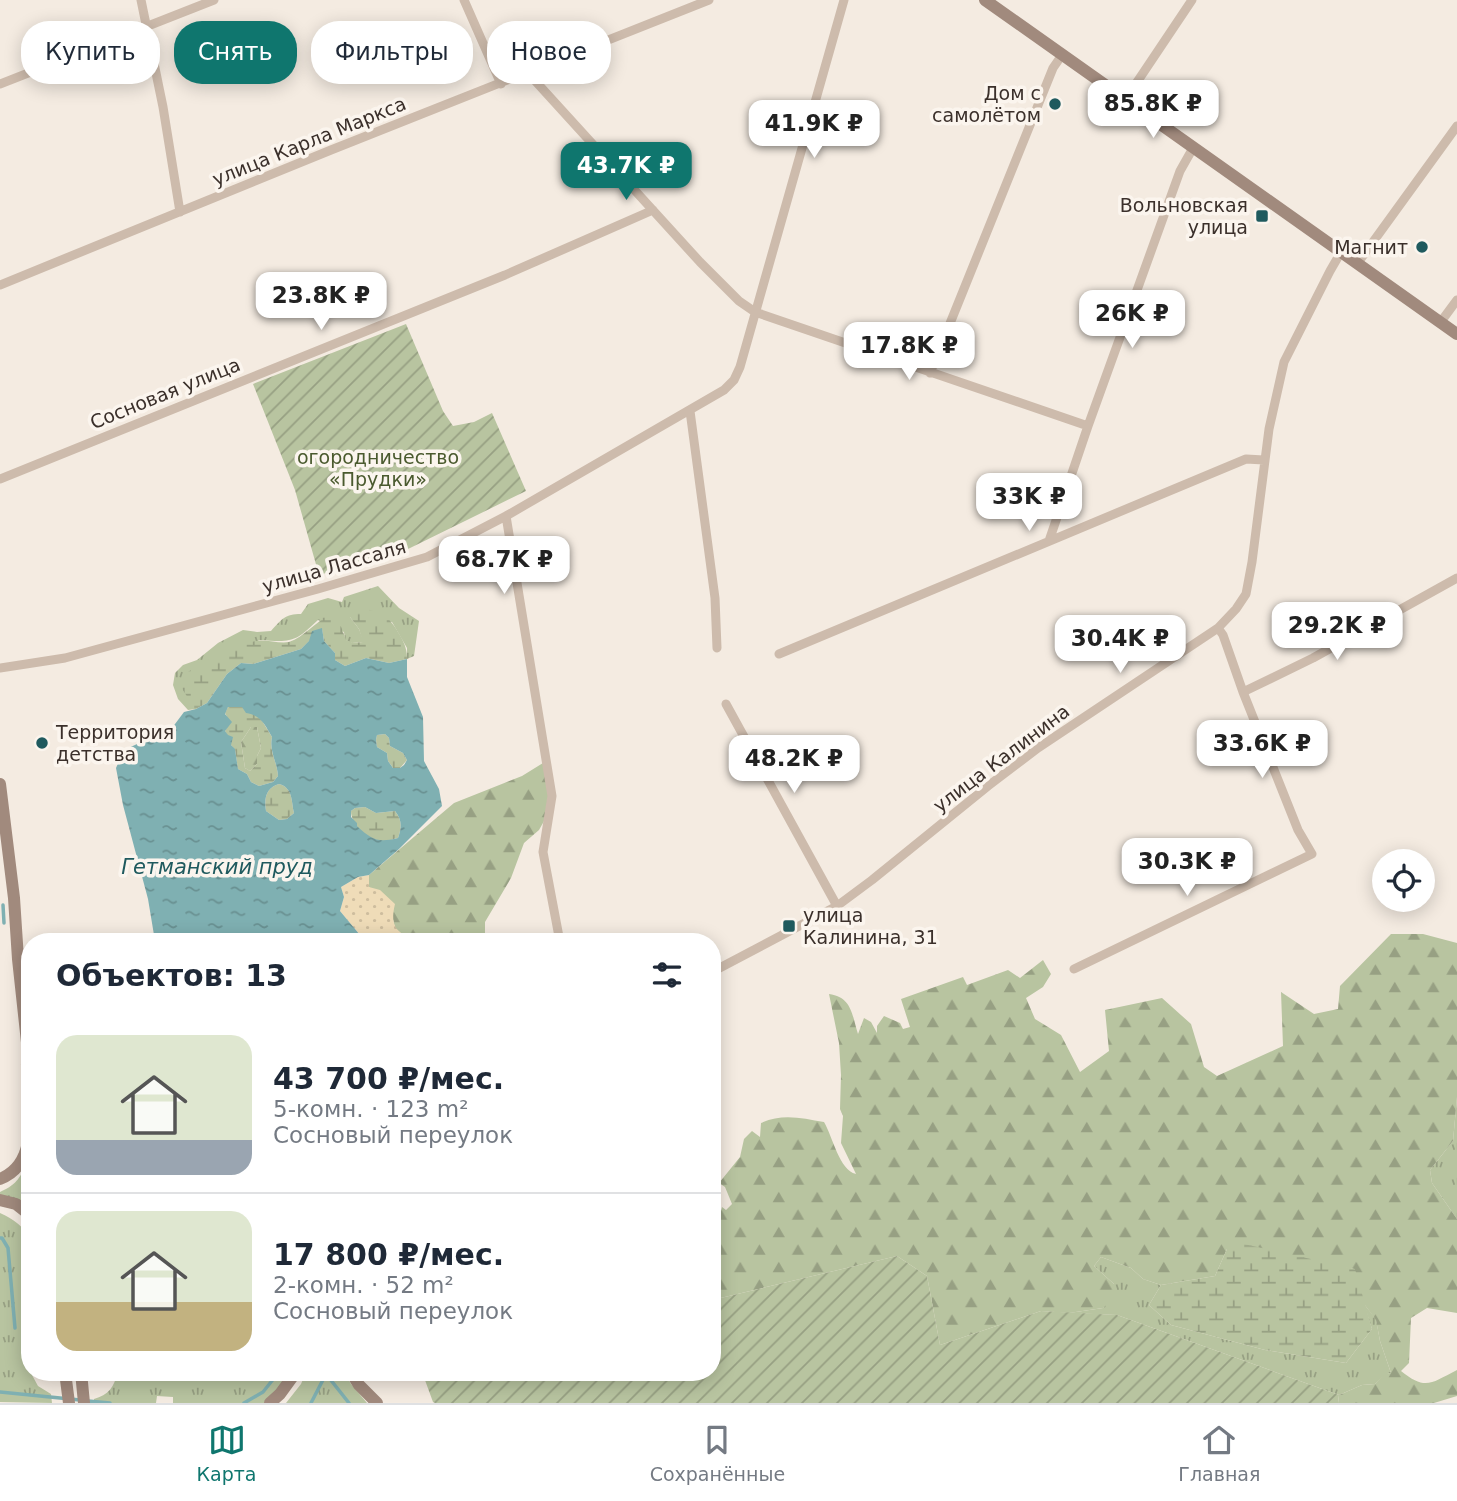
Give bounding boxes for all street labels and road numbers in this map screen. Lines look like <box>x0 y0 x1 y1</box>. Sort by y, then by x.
street label: улица Карла Маркса <box>209 92 409 190</box>
street label: Сосновая улица <box>87 353 243 433</box>
street label: улица Лассаля <box>260 535 408 597</box>
street label: улица Калинина <box>929 700 1073 816</box>

